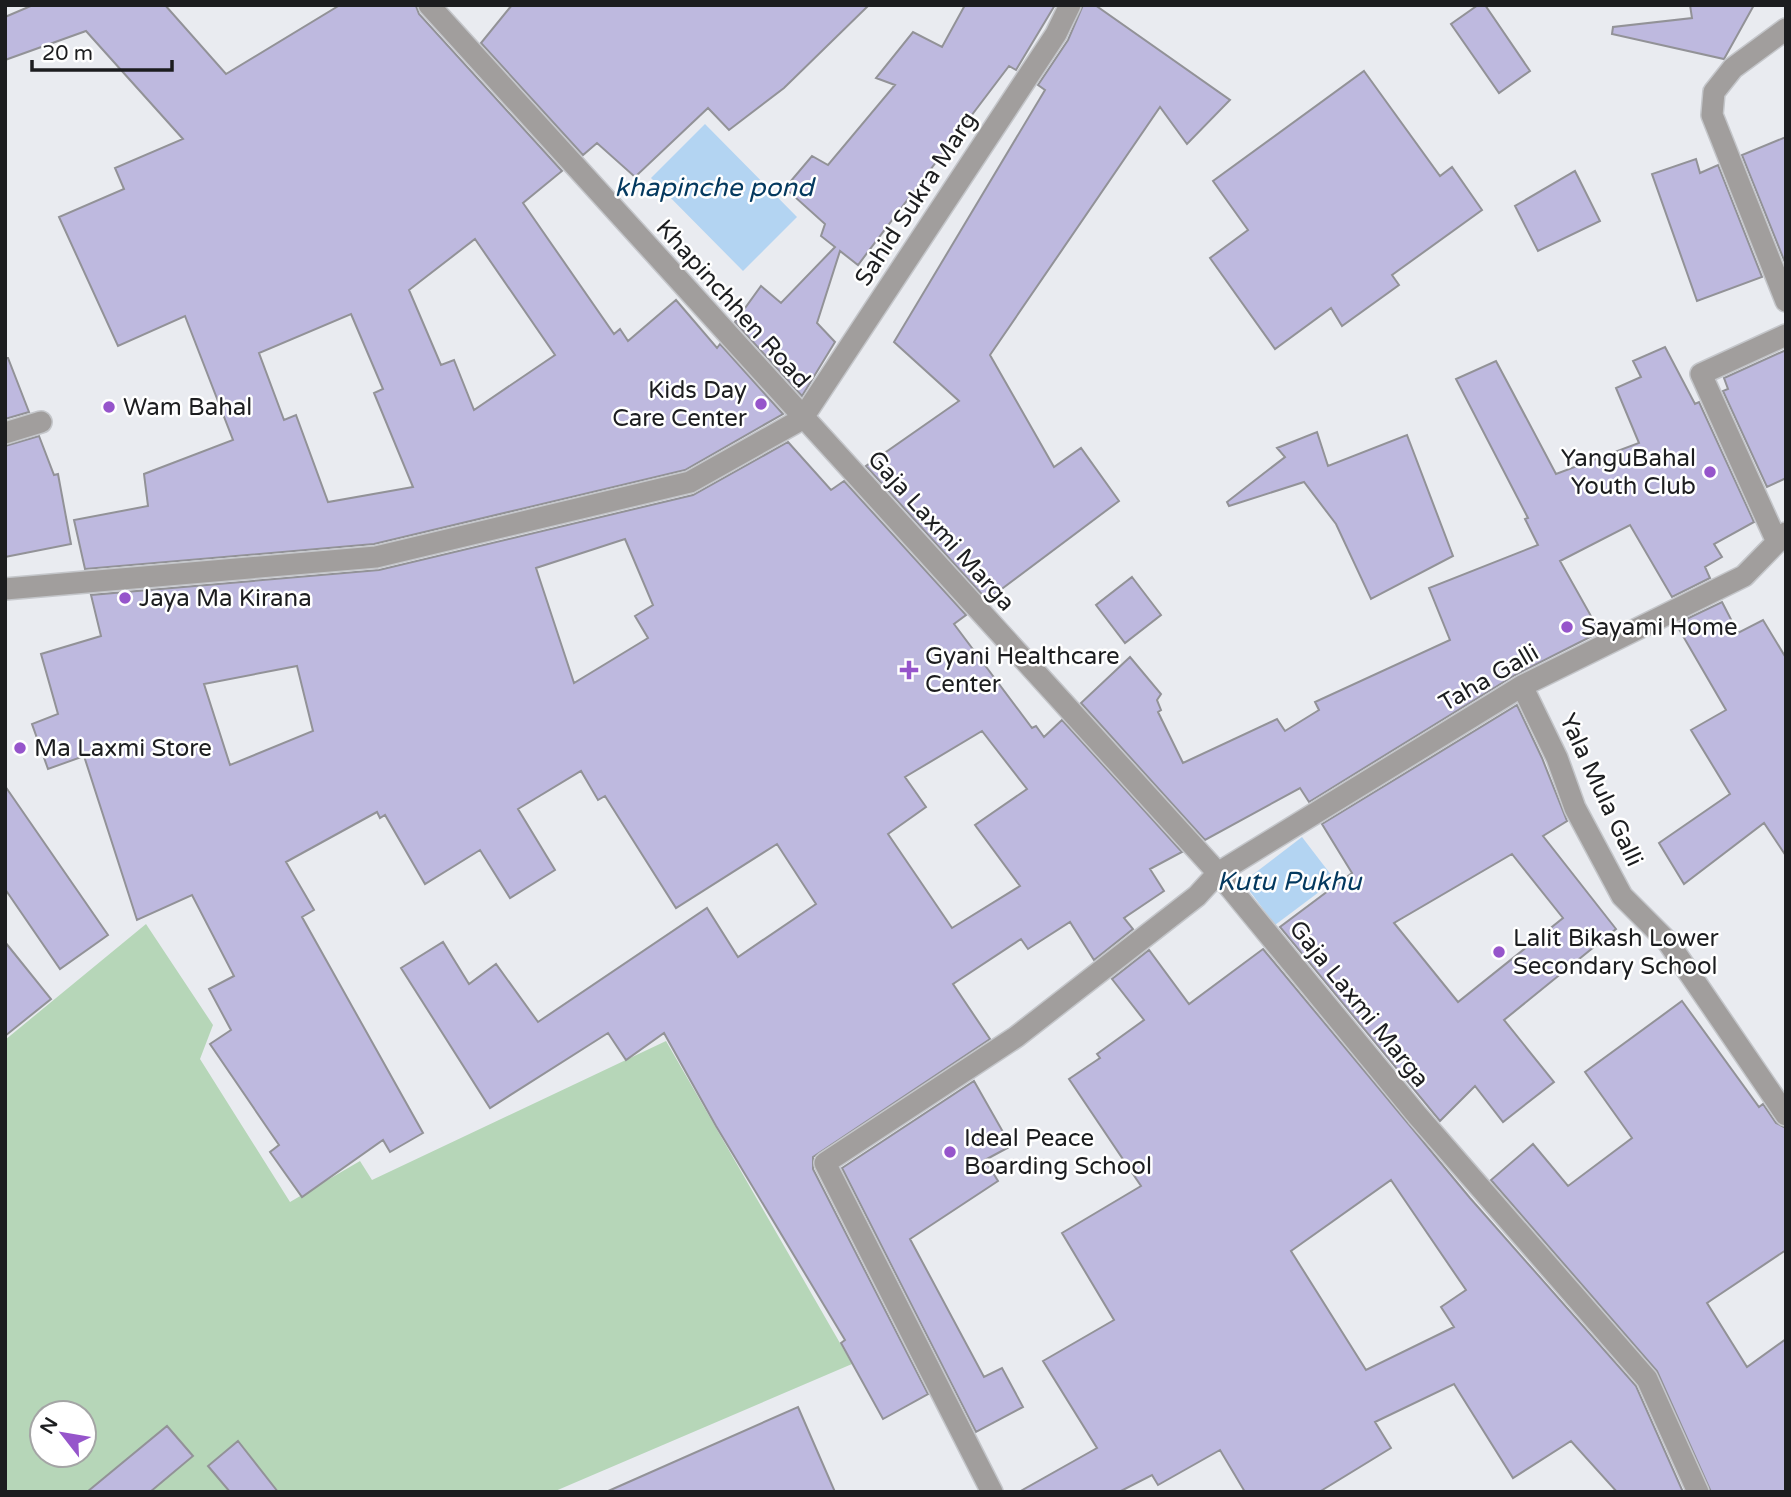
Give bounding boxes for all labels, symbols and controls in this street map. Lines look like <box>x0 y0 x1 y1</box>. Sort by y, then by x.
scale bar <box>32 28 172 72</box>
text: 20 m <box>42 41 93 66</box>
street label: Sahid Sukra Marg <box>849 106 983 292</box>
water label: khapinche pond <box>615 172 816 203</box>
street label: Khapinchhen Road <box>650 214 816 394</box>
place label: Kids Day Care Center <box>612 376 748 433</box>
place label: Wam Bahal <box>123 393 252 422</box>
marker: Kids Day Care Center <box>753 396 769 412</box>
marker: Wam Bahal <box>101 399 117 415</box>
place label: YanguBahal Youth Club <box>1561 444 1696 501</box>
street label: Gaja Laxmi Marga <box>861 445 1021 617</box>
marker: YanguBahal Youth Club <box>1702 464 1718 480</box>
place label: Jaya Ma Kirana <box>139 584 312 613</box>
marker: Jaya Ma Kirana <box>117 590 133 606</box>
place label: Sayami Home <box>1581 613 1738 642</box>
marker: Sayami Home <box>1559 619 1575 635</box>
street label: Taha Galli <box>1434 638 1544 718</box>
place label: Gyani Healthcare Center <box>925 642 1120 699</box>
marker: Gyani Healthcare Center <box>899 660 919 680</box>
street label: Yala Mula Galli <box>1553 709 1649 871</box>
place label: Ma Laxmi Store <box>34 734 212 763</box>
marker: Ma Laxmi Store <box>12 740 28 756</box>
water label: Kutu Pukhu <box>1217 866 1362 897</box>
street label: Gaja Laxmi Marga <box>1283 915 1435 1093</box>
place label: Lalit Bikash Lower Secondary School <box>1513 924 1719 981</box>
marker: Lalit Bikash Lower Secondary School <box>1491 944 1507 960</box>
place label: Ideal Peace Boarding School <box>964 1124 1152 1181</box>
marker: Ideal Peace Boarding School <box>942 1144 958 1160</box>
north arrow <box>28 1399 98 1469</box>
text: N <box>36 1414 63 1438</box>

